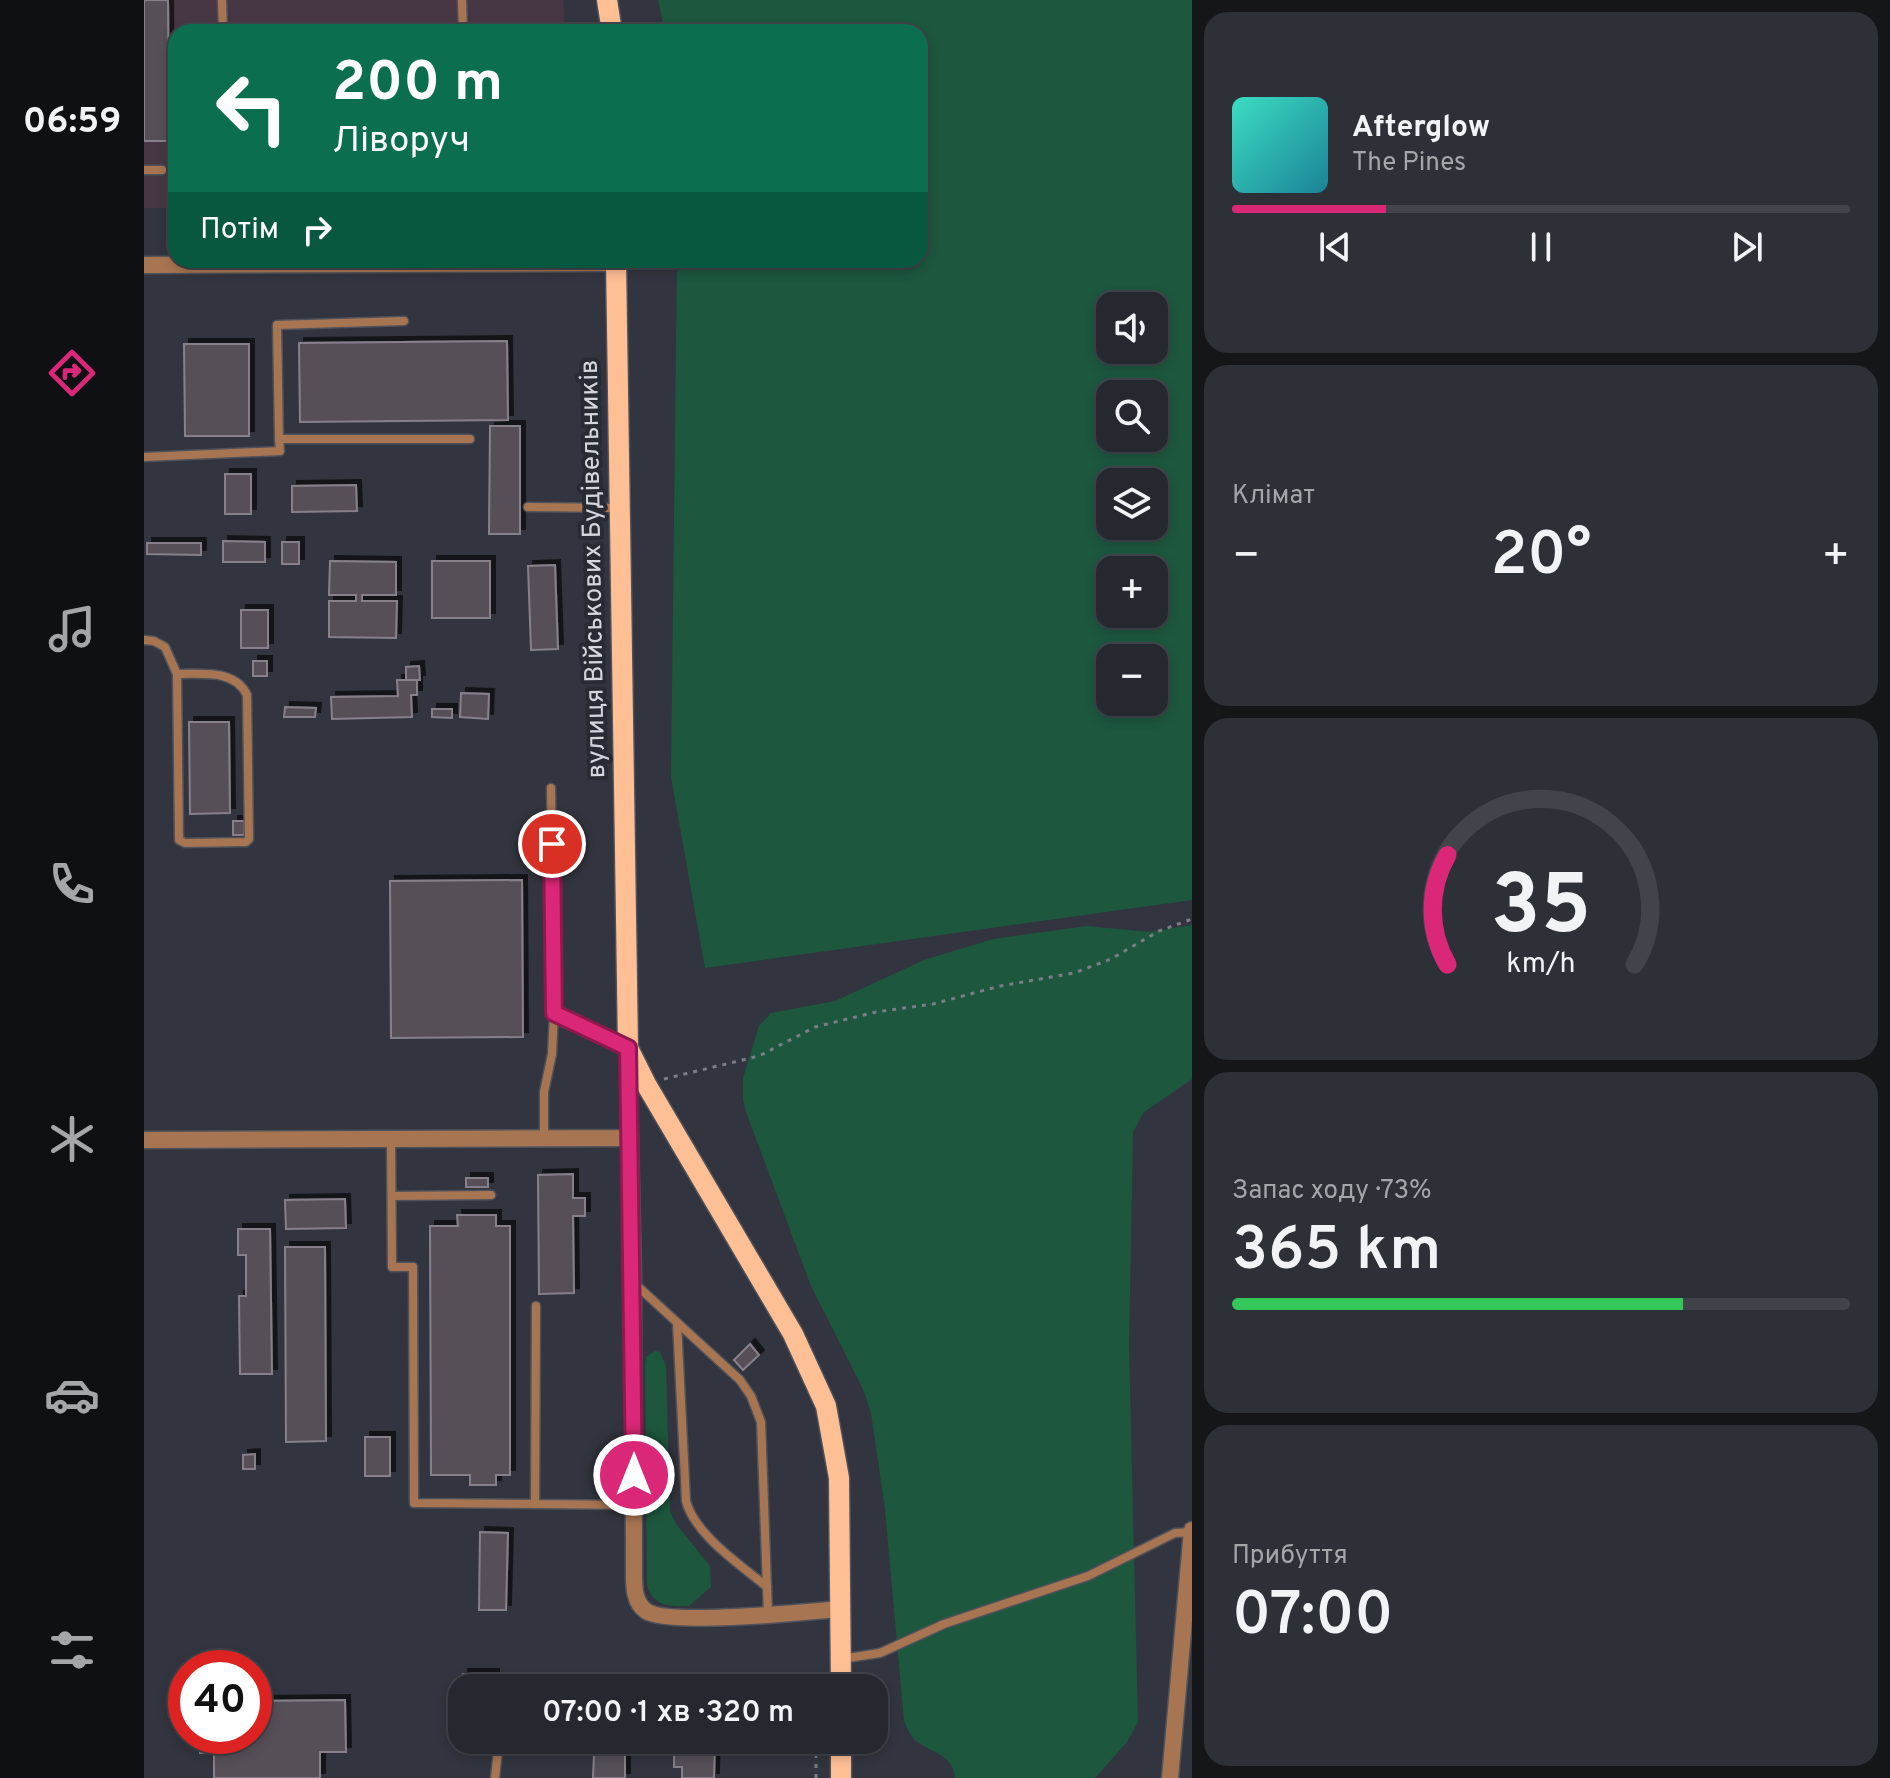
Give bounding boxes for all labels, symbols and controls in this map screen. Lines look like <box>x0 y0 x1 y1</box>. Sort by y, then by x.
text: 200 m <box>332 50 503 120</box>
icon: left <box>200 56 304 160</box>
text: 06:59 <box>23 100 121 146</box>
text: Afterglow <box>1352 110 1490 147</box>
text: Ліворуч <box>332 119 470 165</box>
text: The Pines <box>1352 147 1466 180</box>
icon: right <box>295 208 339 252</box>
text: Потім <box>200 212 279 249</box>
icon: previous <box>1313 225 1357 269</box>
icon: pause <box>1519 225 1563 269</box>
icon: next <box>1725 225 1769 269</box>
map controls <box>1096 292 1168 716</box>
button: sound <box>1096 292 1168 364</box>
icon: directions <box>44 345 100 401</box>
street label: вулиця Військових Будівельників <box>574 359 614 779</box>
button: search <box>1096 380 1168 452</box>
button: layers <box>1096 468 1168 540</box>
text: Клімат <box>1232 480 1315 513</box>
text: 20° <box>1491 520 1591 596</box>
text: − <box>1232 530 1260 586</box>
text: + <box>1822 530 1850 586</box>
button: + <box>1096 556 1168 628</box>
icon: music <box>44 601 100 657</box>
button: − <box>1096 644 1168 716</box>
pin <box>518 810 586 878</box>
icon: arrive <box>530 822 574 866</box>
icon: phone <box>44 856 100 912</box>
text: 35 <box>1491 858 1591 963</box>
text: km/h <box>1506 947 1576 983</box>
icon: climate <box>44 1111 100 1167</box>
text: Запас ходу · 73% <box>1232 1175 1432 1208</box>
text: 365 km <box>1232 1215 1441 1291</box>
icon: car <box>44 1367 100 1423</box>
position arrow <box>592 1433 676 1517</box>
text: Прибуття <box>1232 1540 1348 1573</box>
text: 07:00 <box>1232 1580 1393 1656</box>
icon: filters <box>44 1622 100 1678</box>
speed limit sign: 40 <box>168 1650 272 1754</box>
text: 07:00 · 1 хв · 320 m <box>542 1695 794 1732</box>

